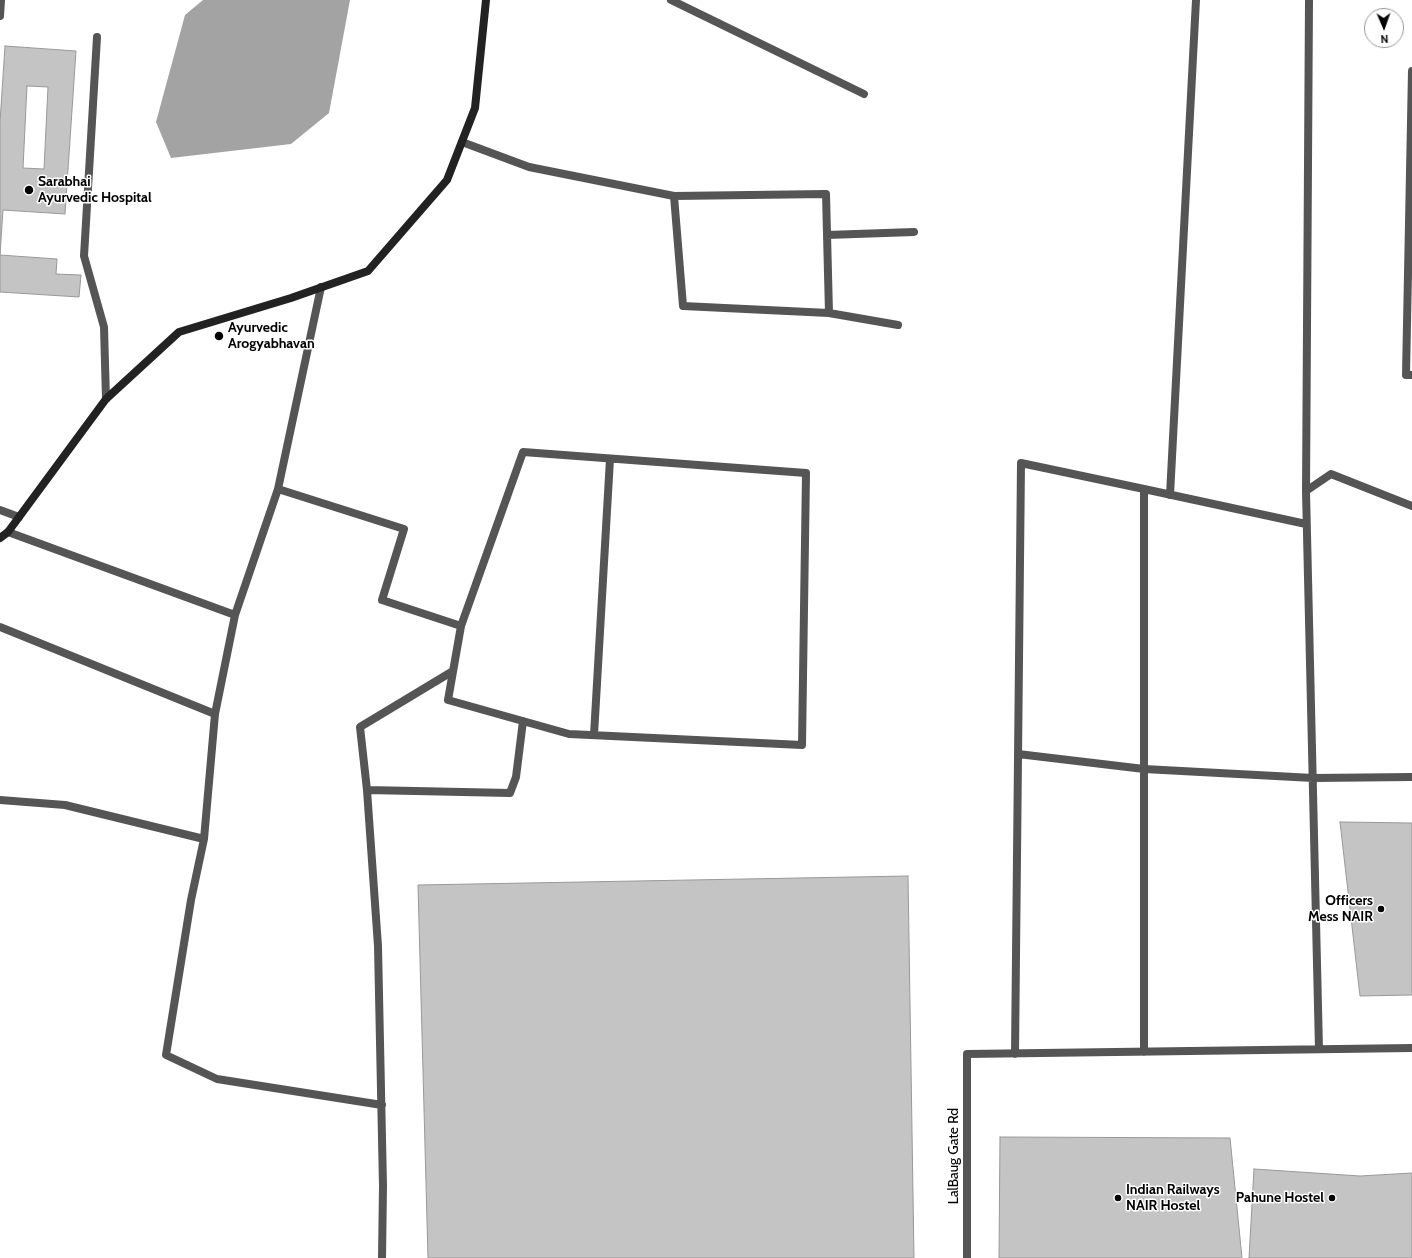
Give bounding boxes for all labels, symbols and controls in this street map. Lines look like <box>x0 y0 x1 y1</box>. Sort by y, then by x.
north arrow <box>1364 8 1404 48</box>
text: N <box>1380 32 1389 46</box>
place label: Sarabhai Ayurvedic Hospital <box>38 174 152 206</box>
marker: Sarabhai Ayurvedic Hospital <box>23 184 35 196</box>
place label: Ayurvedic Arogyabhavan <box>228 320 315 352</box>
marker: Ayurvedic Arogyabhavan <box>213 330 225 342</box>
place label: Officers Mess NAIR <box>1308 893 1373 926</box>
marker: Officers Mess NAIR <box>1376 904 1386 914</box>
street label: LalBaug Gate Rd <box>946 1108 962 1204</box>
place label: Indian Railways NAIR Hostel <box>1126 1182 1220 1214</box>
place label: Pahune Hostel <box>1236 1190 1324 1206</box>
marker: Indian Railways NAIR Hostel <box>1113 1193 1123 1203</box>
marker: Pahune Hostel <box>1327 1193 1337 1203</box>

